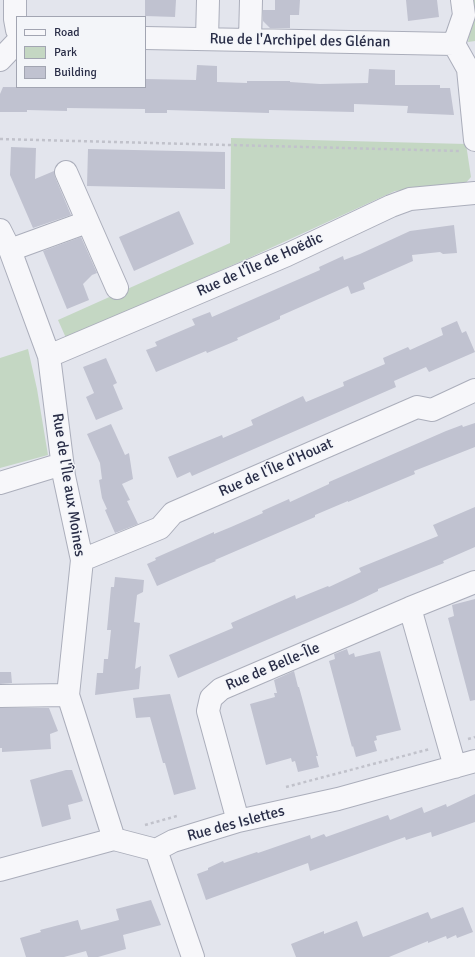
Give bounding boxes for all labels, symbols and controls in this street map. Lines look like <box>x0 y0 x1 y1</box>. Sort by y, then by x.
legend <box>16 16 146 88</box>
text: Road <box>54 25 80 40</box>
street label: Rue de l'Archipel des Glénan <box>209 30 391 52</box>
text: Park <box>54 45 77 60</box>
text: Building <box>54 65 97 80</box>
street label: Rue de l'Île de Hoëdic <box>194 229 326 301</box>
street label: Rue de l'Île aux Moines <box>48 412 88 558</box>
street label: Rue de l'Île d'Houat <box>216 435 336 501</box>
street label: Rue de Belle-Île <box>223 639 323 695</box>
street label: Rue des Islettes <box>185 802 287 846</box>

